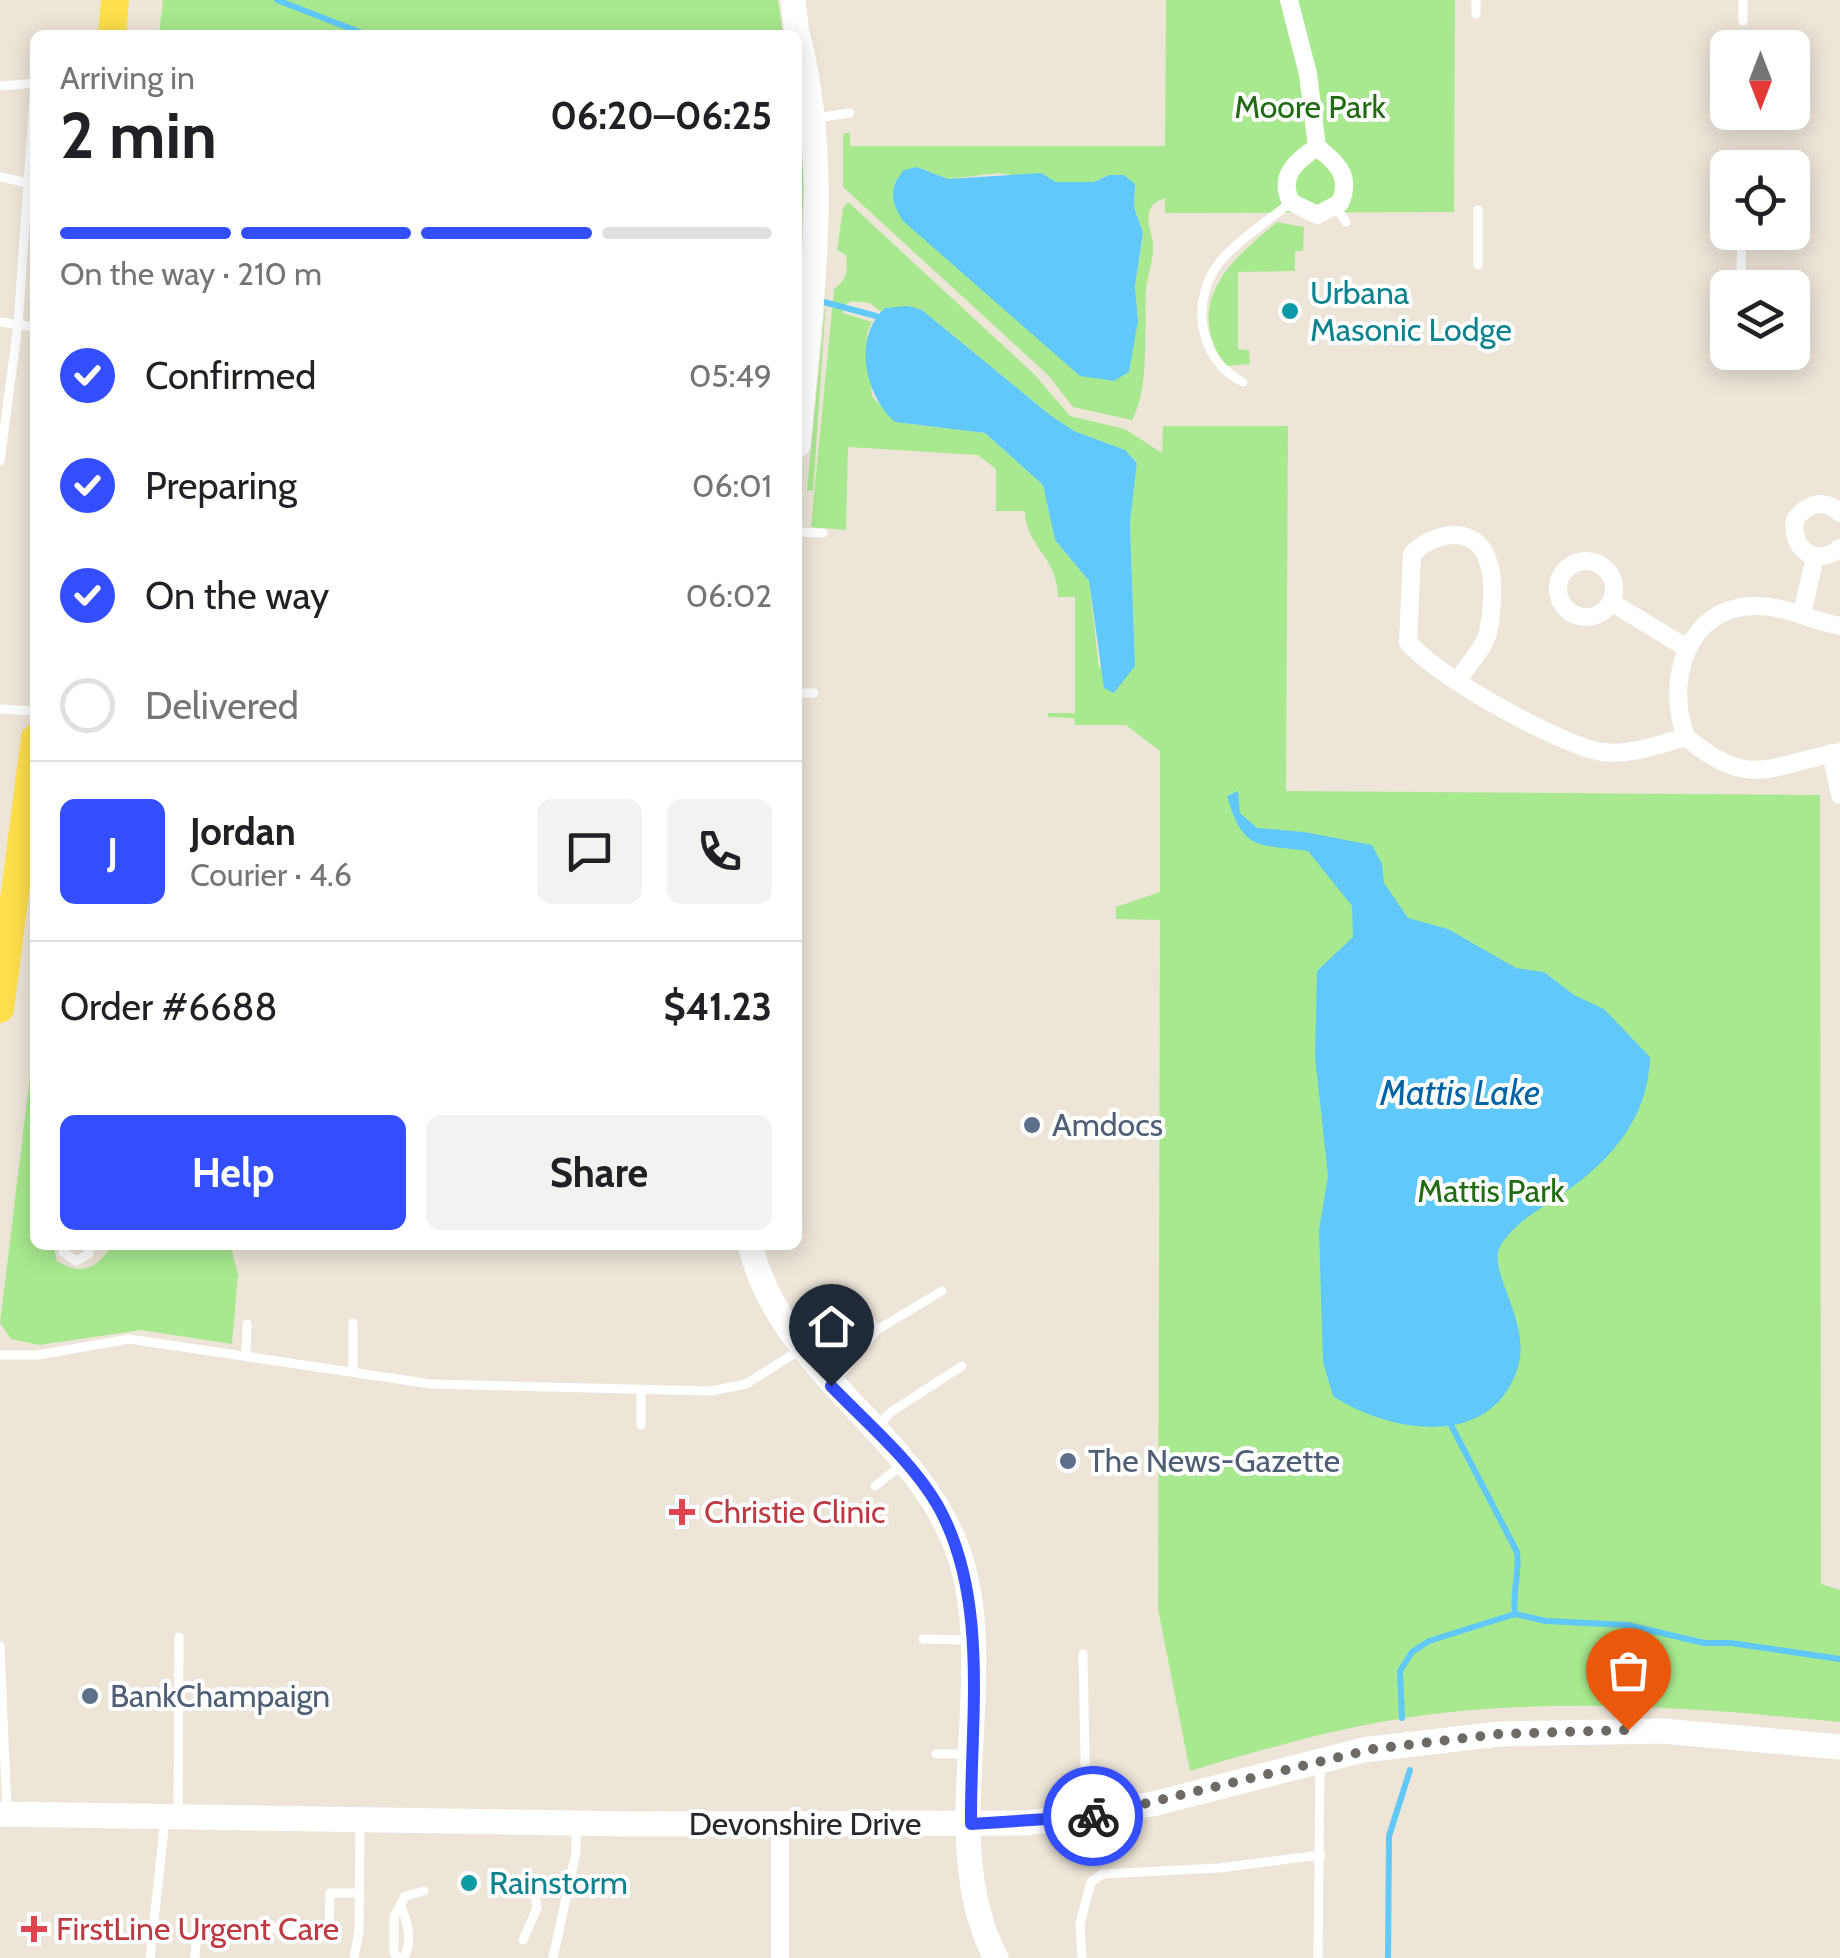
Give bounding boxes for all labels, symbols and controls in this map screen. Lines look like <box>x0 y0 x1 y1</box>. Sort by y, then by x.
north arrow <box>1710 30 1810 130</box>
map controls <box>1710 30 1810 370</box>
text: Arriving in <box>60 58 195 97</box>
park label: Moore Park <box>1234 87 1387 126</box>
text: 06:20–06:25 <box>550 92 772 139</box>
text: 2 min <box>60 95 217 174</box>
button: locate <box>1710 150 1810 250</box>
text: On the way · 210 m <box>60 254 322 293</box>
button: layers <box>1710 270 1810 370</box>
place label: Urbana Masonic Lodge <box>1310 273 1512 349</box>
marker: Urbana Masonic Lodge <box>1279 300 1301 322</box>
icon: check <box>60 348 115 403</box>
text: Confirmed <box>145 352 316 399</box>
text: 05:49 <box>689 356 772 395</box>
icon: check <box>60 458 115 513</box>
text: Preparing <box>145 462 297 509</box>
text: 06:01 <box>692 466 772 505</box>
icon: check <box>60 568 115 623</box>
text: On the way <box>145 572 329 619</box>
text: 06:02 <box>686 576 772 615</box>
text: Delivered <box>145 682 299 729</box>
button: chat <box>537 799 642 904</box>
button: phone <box>667 799 772 904</box>
text: Jordan <box>190 808 296 855</box>
text: J <box>107 828 118 875</box>
text: Courier · 4.6 <box>190 855 352 894</box>
text: Order #6688 <box>60 983 278 1030</box>
text: $41.23 <box>664 983 772 1030</box>
water label: Mattis Lake <box>1379 1071 1540 1114</box>
place label: Amdocs <box>1052 1105 1163 1144</box>
marker: Amdocs <box>1021 1114 1043 1136</box>
button: Help <box>60 1115 406 1230</box>
button: Share <box>426 1115 772 1230</box>
park label: Mattis Park <box>1417 1171 1565 1210</box>
pin <box>789 1284 874 1387</box>
icon: home <box>804 1299 859 1354</box>
place label: The News-Gazette <box>1088 1441 1340 1480</box>
marker: The News-Gazette <box>1057 1450 1079 1472</box>
place label: Christie Clinic <box>704 1492 886 1531</box>
marker: Christie Clinic <box>669 1499 695 1525</box>
pin <box>1586 1628 1671 1731</box>
icon: bag <box>1601 1643 1656 1698</box>
place label: BankChampaign <box>110 1676 330 1715</box>
marker: BankChampaign <box>79 1685 101 1707</box>
courier <box>1043 1766 1143 1866</box>
icon: bike <box>1066 1789 1121 1844</box>
street label: Devonshire Drive <box>689 1804 921 1843</box>
place label: Rainstorm <box>489 1863 628 1902</box>
marker: Rainstorm <box>458 1872 480 1894</box>
place label: FirstLine Urgent Care <box>56 1909 339 1948</box>
marker: FirstLine Urgent Care <box>21 1916 47 1942</box>

